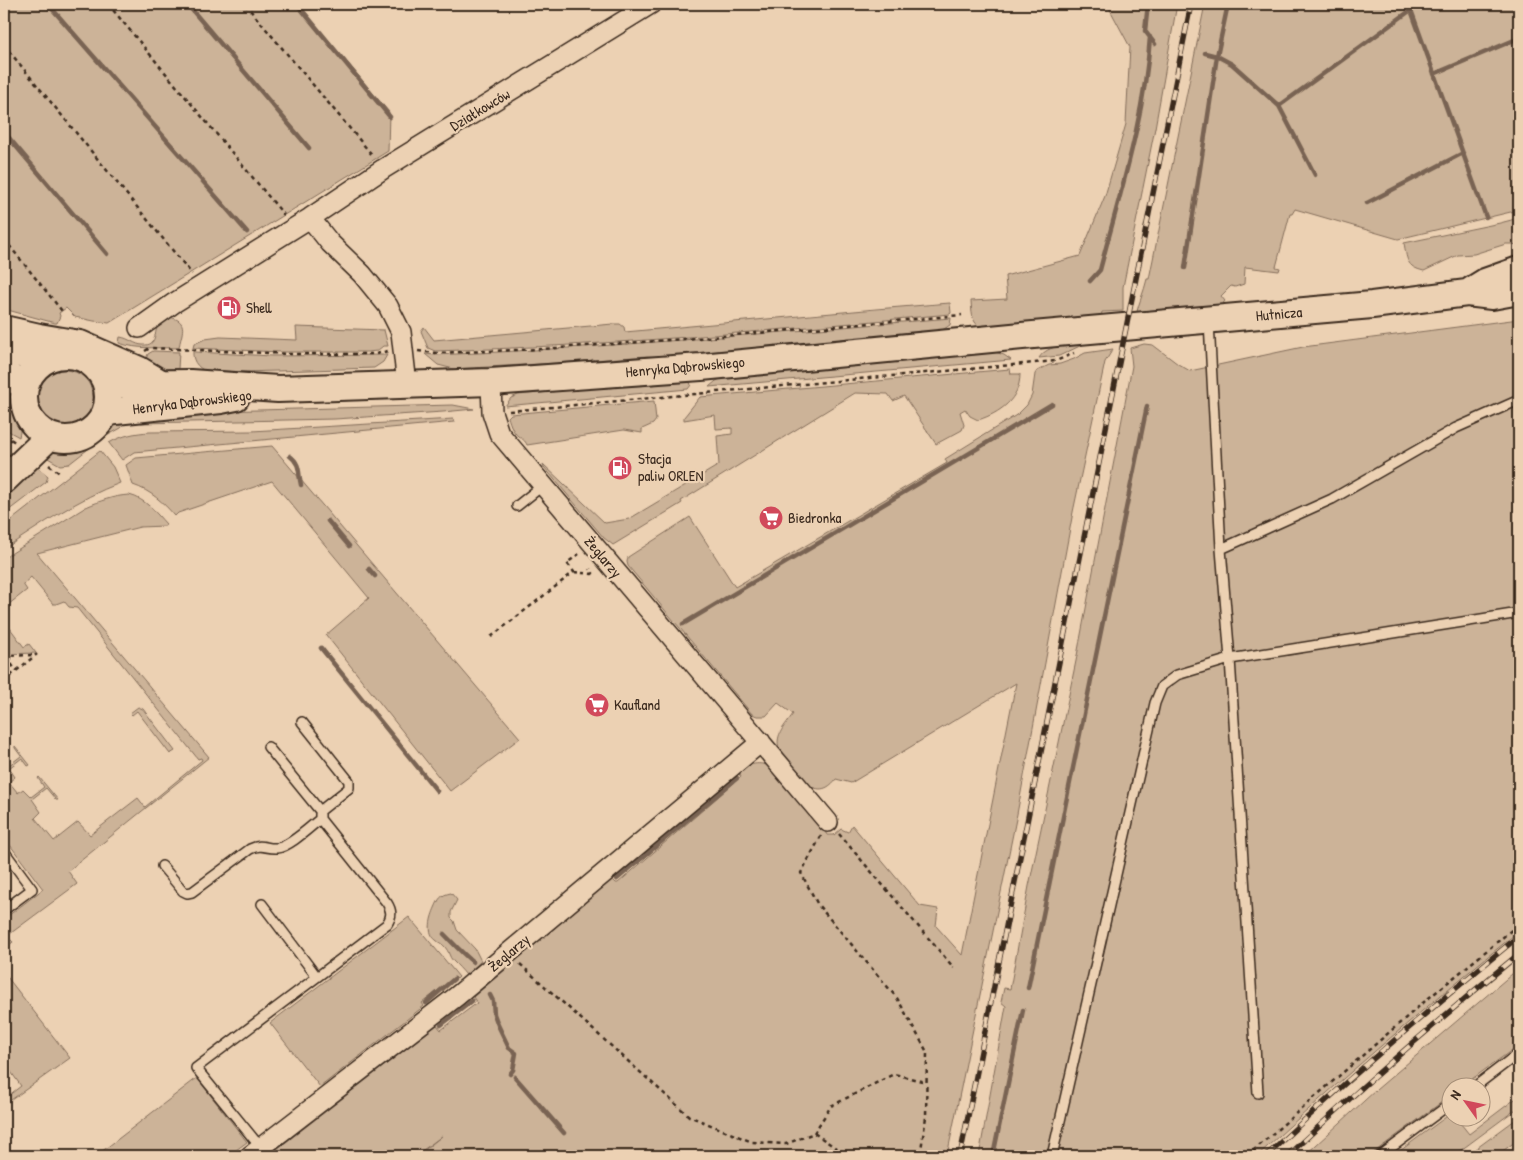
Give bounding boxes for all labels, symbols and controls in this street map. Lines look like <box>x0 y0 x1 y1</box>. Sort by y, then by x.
street label: Działkowców <box>446 83 514 136</box>
fuel station icon: Shell <box>216 295 242 321</box>
place label: Shell <box>246 297 272 318</box>
street label: Hutnicza <box>1255 301 1303 326</box>
street label: Henryka Dąbrowskiego <box>625 351 745 382</box>
street label: Henryka Dąbrowskiego <box>131 384 253 419</box>
place label: Stacja paliw ORLEN <box>638 448 703 486</box>
fuel station icon: Stacja paliw ORLEN <box>607 455 633 481</box>
supermarket icon: Biedronka <box>758 505 784 531</box>
place label: Biedronka <box>788 507 842 528</box>
street label: Żeglarzy <box>580 531 627 582</box>
supermarket icon: Kaufland <box>584 692 610 718</box>
place label: Kaufland <box>614 694 660 715</box>
street label: Żeglarzy <box>483 929 534 976</box>
north arrow <box>1440 1078 1490 1128</box>
text: N <box>1445 1086 1465 1103</box>

